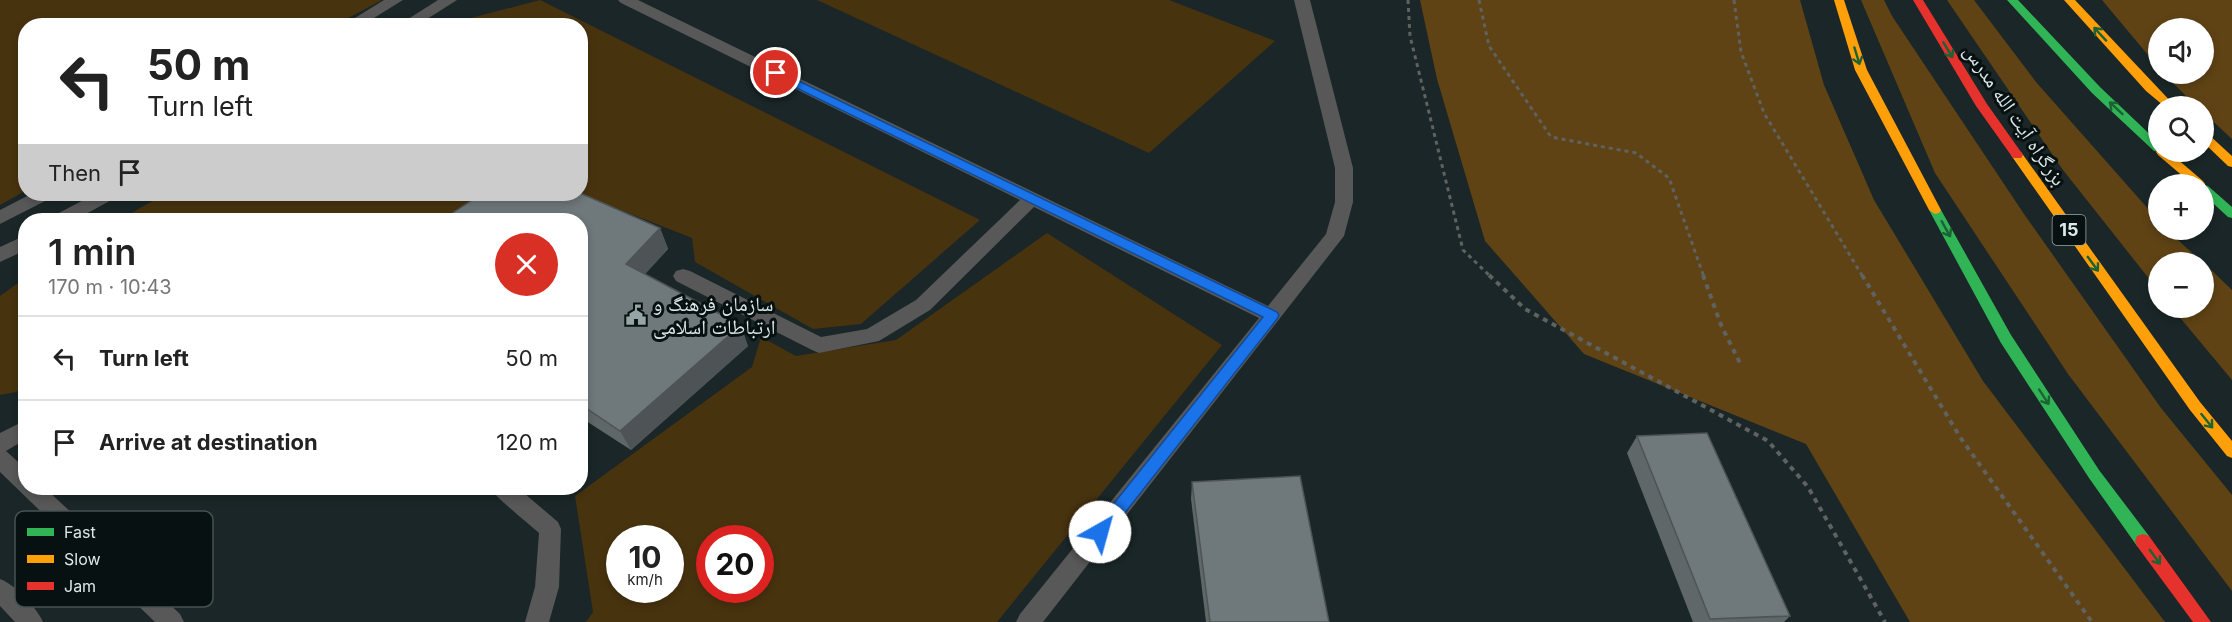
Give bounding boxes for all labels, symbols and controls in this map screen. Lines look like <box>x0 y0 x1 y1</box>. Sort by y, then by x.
map controls <box>2148 18 2214 318</box>
button: sound <box>2148 18 2214 84</box>
one-way arrow <box>2093 27 2107 42</box>
text: 50 m <box>147 39 250 90</box>
street label: بزرگراه آیت الله مدرس <box>1959 40 2071 190</box>
one-way arrow <box>1943 41 1955 58</box>
icon: left <box>48 42 126 120</box>
one-way arrow <box>1852 46 1863 65</box>
pin <box>750 47 801 98</box>
icon: arrive <box>759 56 792 89</box>
text: Turn left <box>147 90 253 123</box>
button: search <box>2148 96 2214 162</box>
one-way arrow <box>2108 101 2123 116</box>
icon: arrive <box>113 156 146 189</box>
text: Then <box>48 160 101 186</box>
button: + <box>2148 174 2214 240</box>
road number: 15 <box>2052 215 2086 245</box>
one-way arrow <box>1940 220 1952 237</box>
text: 1 min <box>48 230 136 274</box>
button: close <box>495 233 558 296</box>
button: − <box>2148 252 2214 318</box>
one-way arrow <box>2087 255 2099 271</box>
text: 170 m · 10:43 <box>48 275 172 299</box>
place label: سازمان فرهنگ و ارتباطات اسلامی <box>653 292 776 339</box>
public building icon: سازمان فرهنگ و ارتباطات اسلامی <box>624 303 648 327</box>
icon: left <box>48 342 81 375</box>
text: Turn left <box>99 345 189 371</box>
text: 50 m <box>505 345 558 371</box>
one-way arrow <box>2038 388 2050 405</box>
one-way arrow <box>2200 413 2213 429</box>
icon: arrive <box>48 426 81 459</box>
text: Arrive at destination <box>99 429 318 455</box>
text: 120 m <box>496 429 558 455</box>
position arrow <box>1068 500 1132 564</box>
legend <box>15 511 213 607</box>
text: Fast <box>64 522 96 542</box>
speed limit sign: 20 <box>696 525 774 603</box>
text: 10 <box>628 539 662 575</box>
text: Slow <box>64 549 101 569</box>
one-way arrow <box>2149 549 2161 565</box>
text: km/h <box>627 570 663 589</box>
text: Jam <box>64 576 96 596</box>

